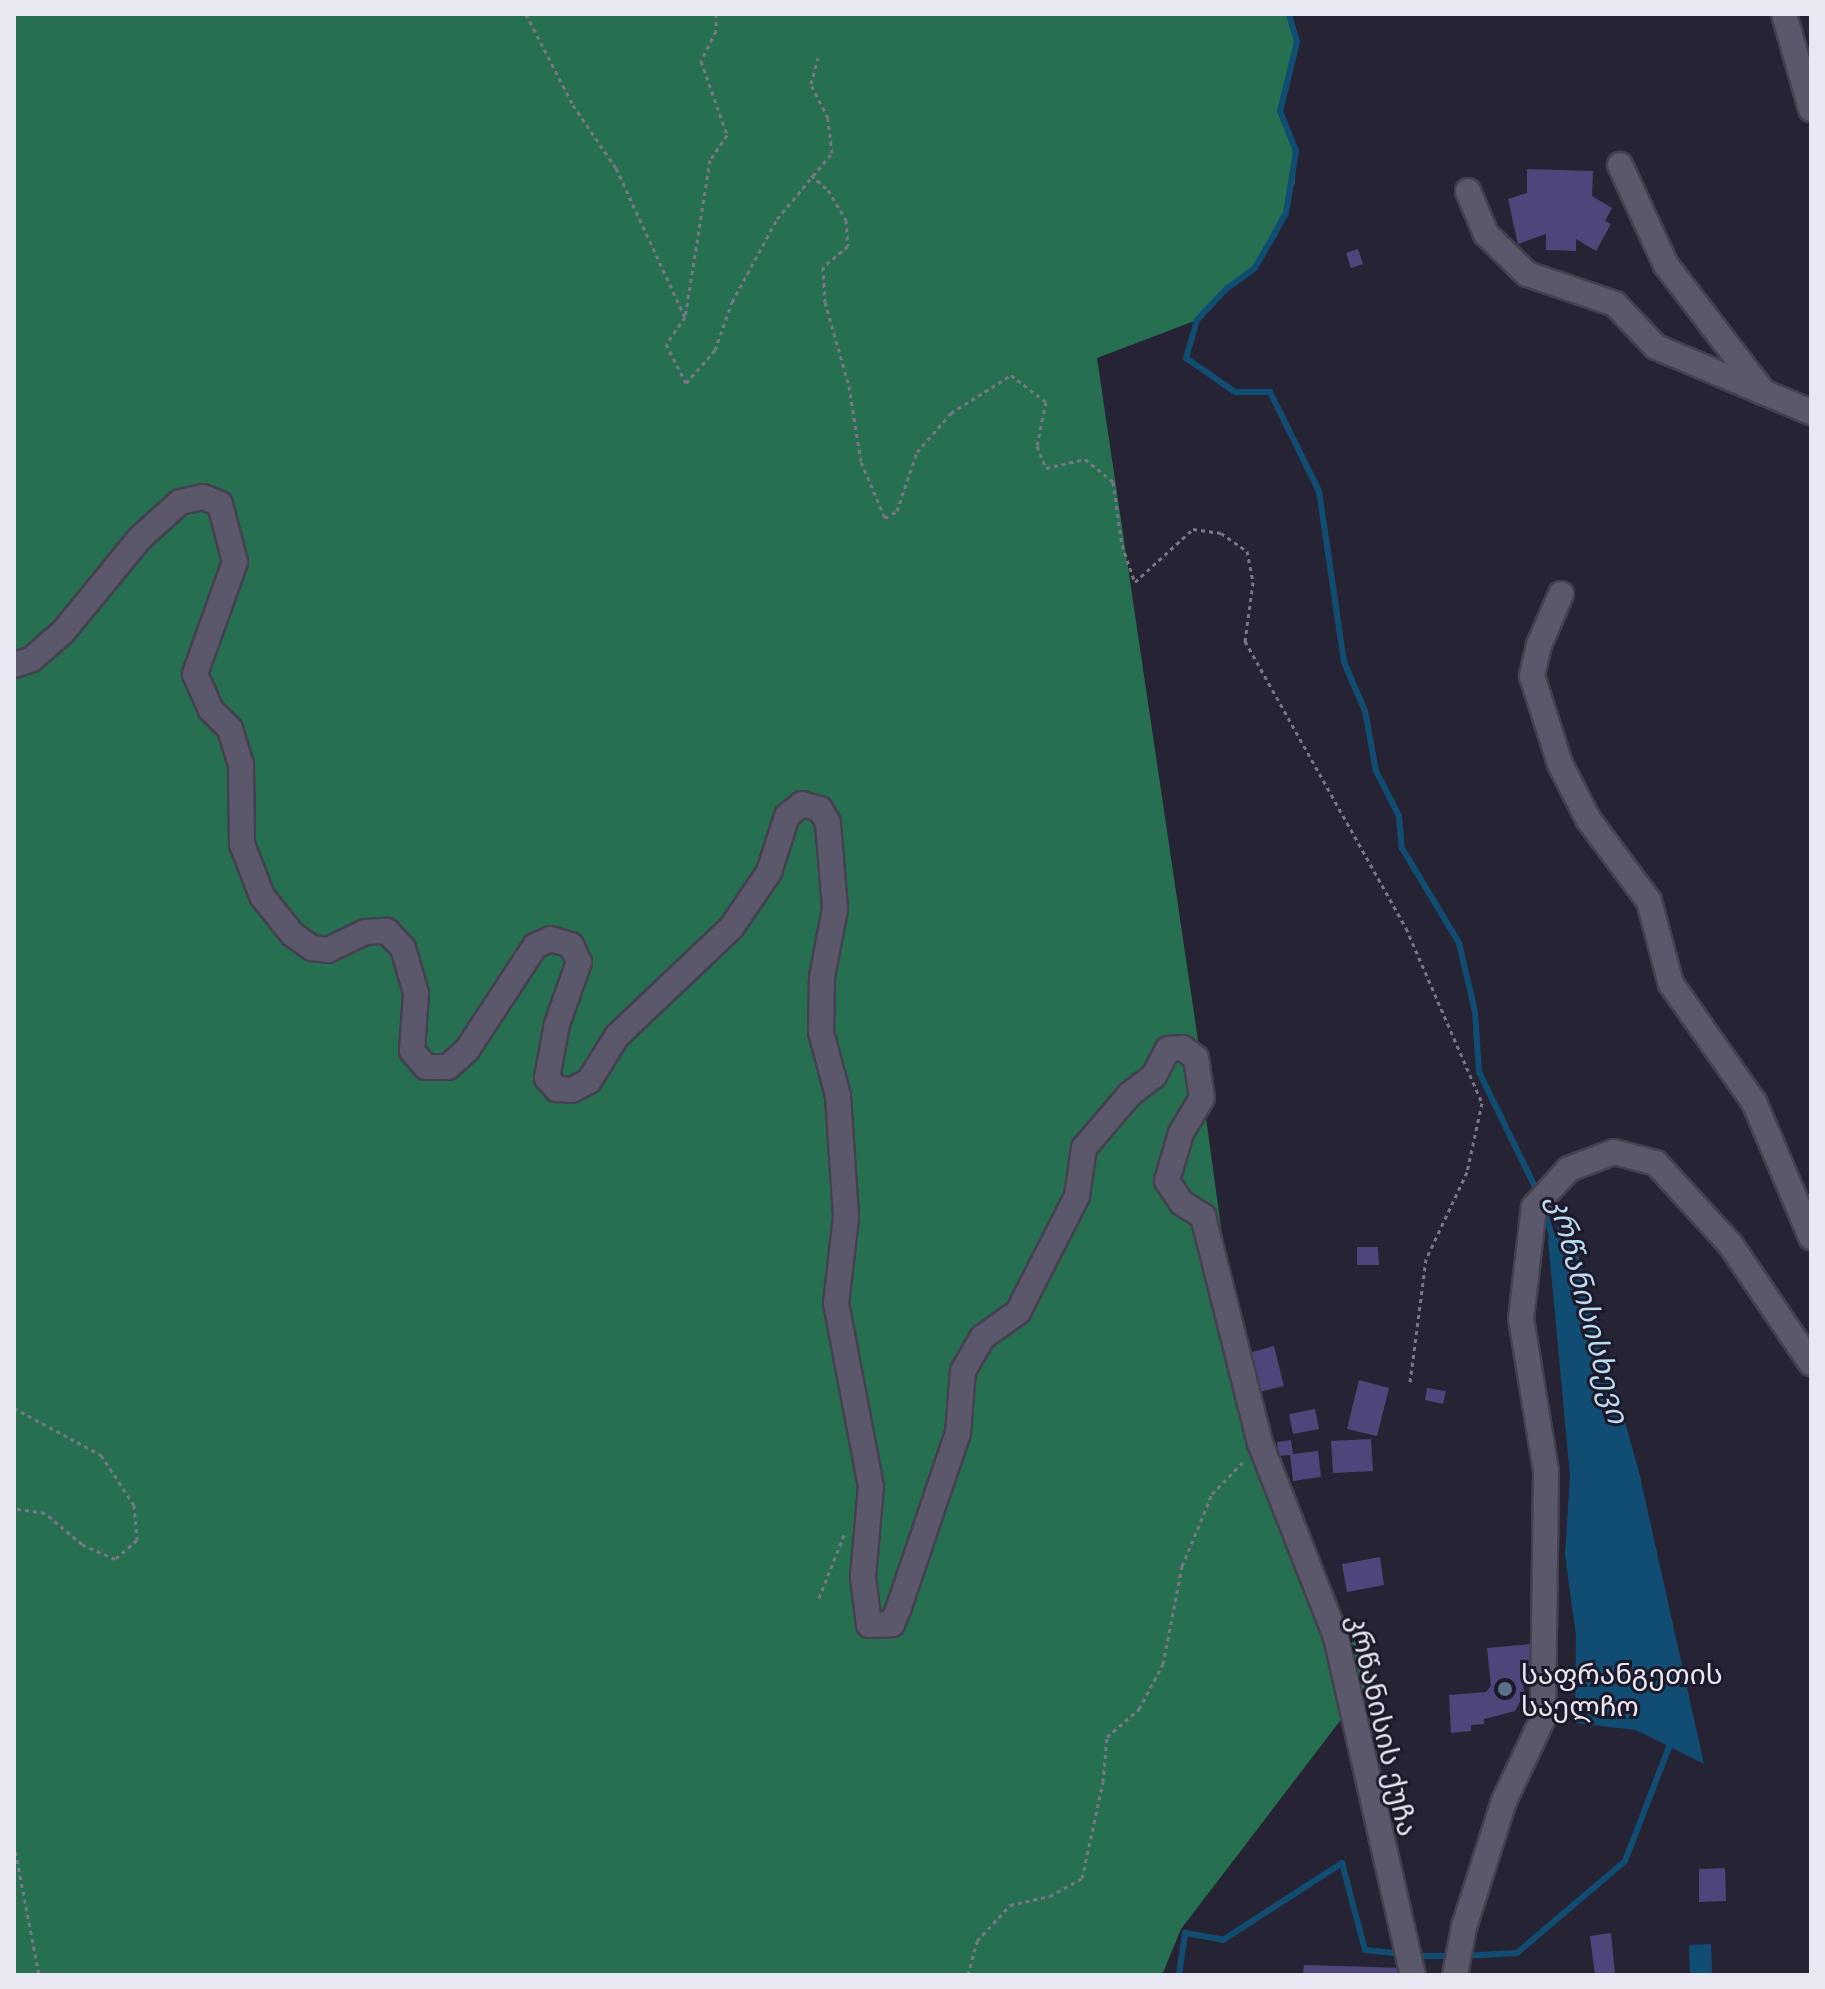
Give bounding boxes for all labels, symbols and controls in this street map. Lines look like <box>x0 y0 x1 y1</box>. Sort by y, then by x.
water label: კრწანისისხევი <box>1541 1191 1637 1427</box>
street label: კრწანისის ქუჩა <box>1342 1611 1426 1839</box>
place label: საფრანგეთის საელჩო <box>1521 1656 1723 1722</box>
marker: საფრანგეთის საელჩო <box>1496 1680 1514 1698</box>

